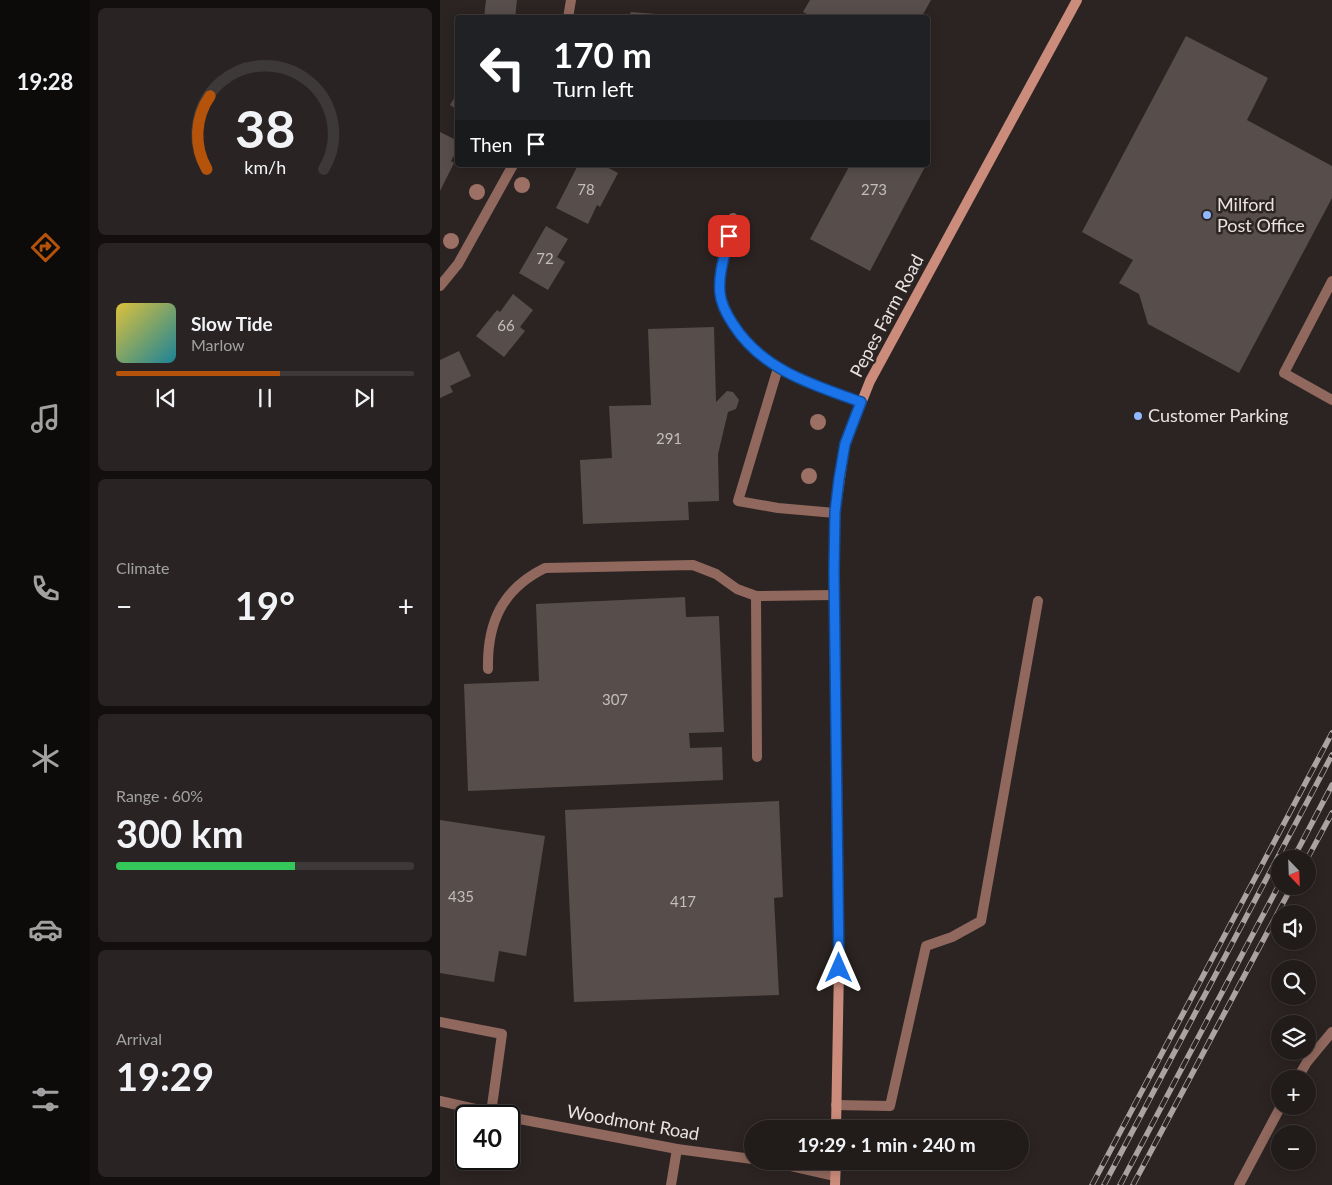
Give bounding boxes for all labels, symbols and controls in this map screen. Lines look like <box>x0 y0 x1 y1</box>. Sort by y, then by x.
text: 170 m <box>553 33 652 75</box>
icon: left <box>470 35 535 100</box>
text: 19:28 <box>17 68 73 95</box>
text: Turn left <box>553 75 634 102</box>
text: 38 <box>235 97 295 159</box>
icon: arrive <box>522 130 550 158</box>
text: Then <box>470 133 512 156</box>
text: km/h <box>244 156 286 178</box>
house number: 78 <box>577 180 595 198</box>
house number: 273 <box>861 180 887 198</box>
place label: Milford Post Office <box>1217 193 1305 236</box>
marker: Milford Post Office <box>1201 209 1213 221</box>
pin <box>708 215 750 257</box>
icon: arrive <box>715 222 743 250</box>
icon: directions <box>28 230 63 265</box>
house number: 72 <box>536 249 554 267</box>
street label: Pepes Farm Road <box>845 251 928 381</box>
text: Slow Tide <box>191 312 273 335</box>
house number: 66 <box>497 316 515 334</box>
text: Marlow <box>191 335 245 354</box>
icon: previous <box>152 384 180 412</box>
icon: pause <box>251 384 279 412</box>
icon: next <box>350 384 378 412</box>
icon: music <box>28 401 63 436</box>
place label: Customer Parking <box>1148 404 1288 426</box>
marker: Customer Parking <box>1132 410 1144 422</box>
house number: 291 <box>656 429 682 447</box>
text: Climate <box>116 558 169 577</box>
icon: phone <box>28 571 63 606</box>
text: 19° <box>235 582 295 628</box>
text: − <box>116 589 132 623</box>
text: + <box>398 589 414 623</box>
house number: 307 <box>602 690 628 708</box>
icon: climate <box>28 741 63 776</box>
text: Range · 60% <box>116 786 203 805</box>
text: 300 km <box>116 810 244 856</box>
north arrow <box>1271 850 1316 895</box>
map controls <box>1271 850 1316 1170</box>
house number: 435 <box>448 887 474 905</box>
house number: 417 <box>670 892 696 910</box>
button: sound <box>1271 905 1316 950</box>
icon: car <box>28 912 63 947</box>
position arrow <box>812 941 864 993</box>
button: search <box>1271 960 1316 1005</box>
button: layers <box>1271 1015 1316 1060</box>
text: Arrival <box>116 1029 162 1048</box>
text: 19:29 <box>116 1053 214 1099</box>
button: + <box>1271 1070 1316 1115</box>
icon: filters <box>28 1082 63 1117</box>
street label: Woodmont Road <box>565 1100 701 1144</box>
speed limit sign: 40 <box>455 1105 520 1170</box>
button: − <box>1271 1125 1316 1170</box>
text: 19:29 · 1 min · 240 m <box>797 1133 976 1156</box>

